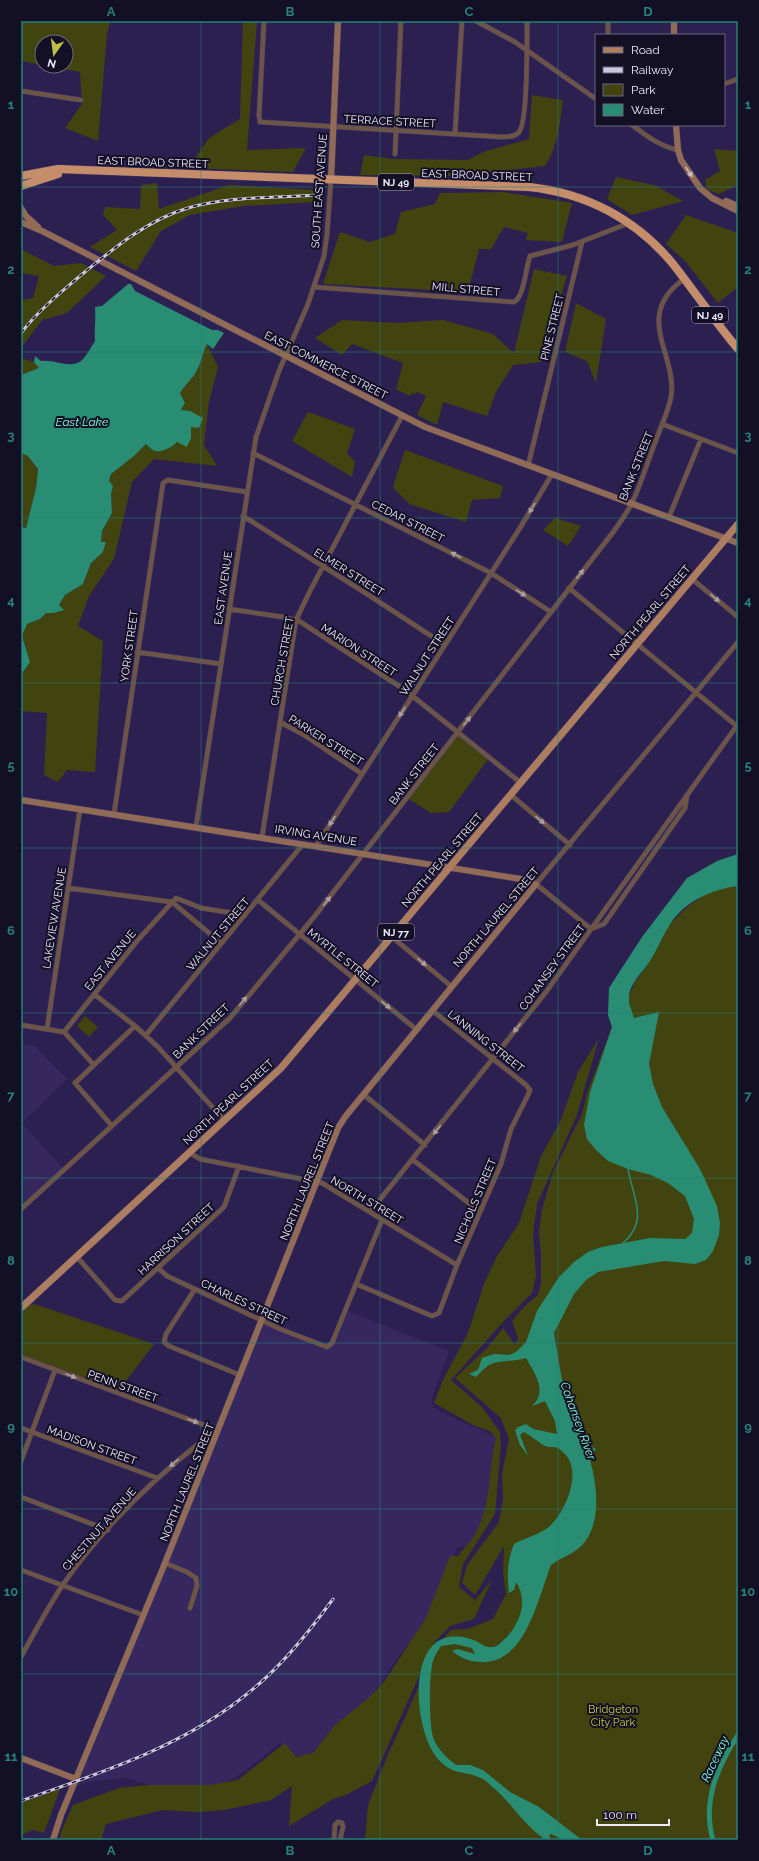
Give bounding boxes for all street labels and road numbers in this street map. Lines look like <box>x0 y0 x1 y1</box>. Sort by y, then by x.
street label: TERRACE STREET <box>343 113 437 130</box>
street label: SOUTH EAST AVENUE <box>309 133 330 249</box>
street label: EAST BROAD STREET <box>97 154 209 171</box>
street label: EAST BROAD STREET <box>421 167 533 184</box>
road number: NJ 49 <box>378 174 414 190</box>
street label: MILL STREET <box>431 280 501 299</box>
street label: PINE STREET <box>538 292 567 362</box>
road number: NJ 49 <box>692 307 728 323</box>
street label: EAST COMMERCE STREET <box>262 329 390 402</box>
street label: BANK STREET <box>617 429 656 503</box>
street label: CEDAR STREET <box>369 498 447 546</box>
street label: ELMER STREET <box>311 546 386 599</box>
street label: EAST AVENUE <box>212 550 235 626</box>
street label: NORTH PEARL STREET <box>607 562 694 662</box>
street label: YORK STREET <box>118 609 141 683</box>
street label: WALNUT STREET <box>397 614 458 698</box>
street label: CHURCH STREET <box>268 615 297 707</box>
street label: MARION STREET <box>319 621 399 680</box>
street label: PARKER STREET <box>286 712 366 769</box>
street label: BANK STREET <box>387 741 442 807</box>
street label: NORTH PEARL STREET <box>399 810 486 910</box>
street label: IRVING AVENUE <box>274 823 358 848</box>
street label: NORTH LAUREL STREET <box>451 864 542 970</box>
street label: LAKEVIEW AVENUE <box>40 866 69 970</box>
street label: WALNUT STREET <box>184 895 253 973</box>
street label: COHANSEY STREET <box>517 921 588 1013</box>
road number: NJ 77 <box>378 924 414 940</box>
street label: MYRTLE STREET <box>305 926 381 991</box>
street label: EAST AVENUE <box>82 927 139 993</box>
street label: BANK STREET <box>170 1001 233 1062</box>
street label: LANNING STREET <box>445 1008 527 1075</box>
street label: NORTH PEARL STREET <box>180 1057 277 1148</box>
street label: NORTH LAUREL STREET <box>278 1120 337 1242</box>
street label: NICHOLS STREET <box>452 1156 499 1246</box>
street label: NORTH STREET <box>328 1174 406 1227</box>
street label: HARRISON STREET <box>136 1200 217 1278</box>
street label: CHARLES STREET <box>199 1277 289 1328</box>
street label: PENN STREET <box>86 1368 160 1405</box>
street label: NORTH LAUREL STREET <box>158 1421 217 1543</box>
street label: MADISON STREET <box>45 1423 139 1468</box>
street label: CHESTNUT AVENUE <box>60 1485 139 1574</box>

